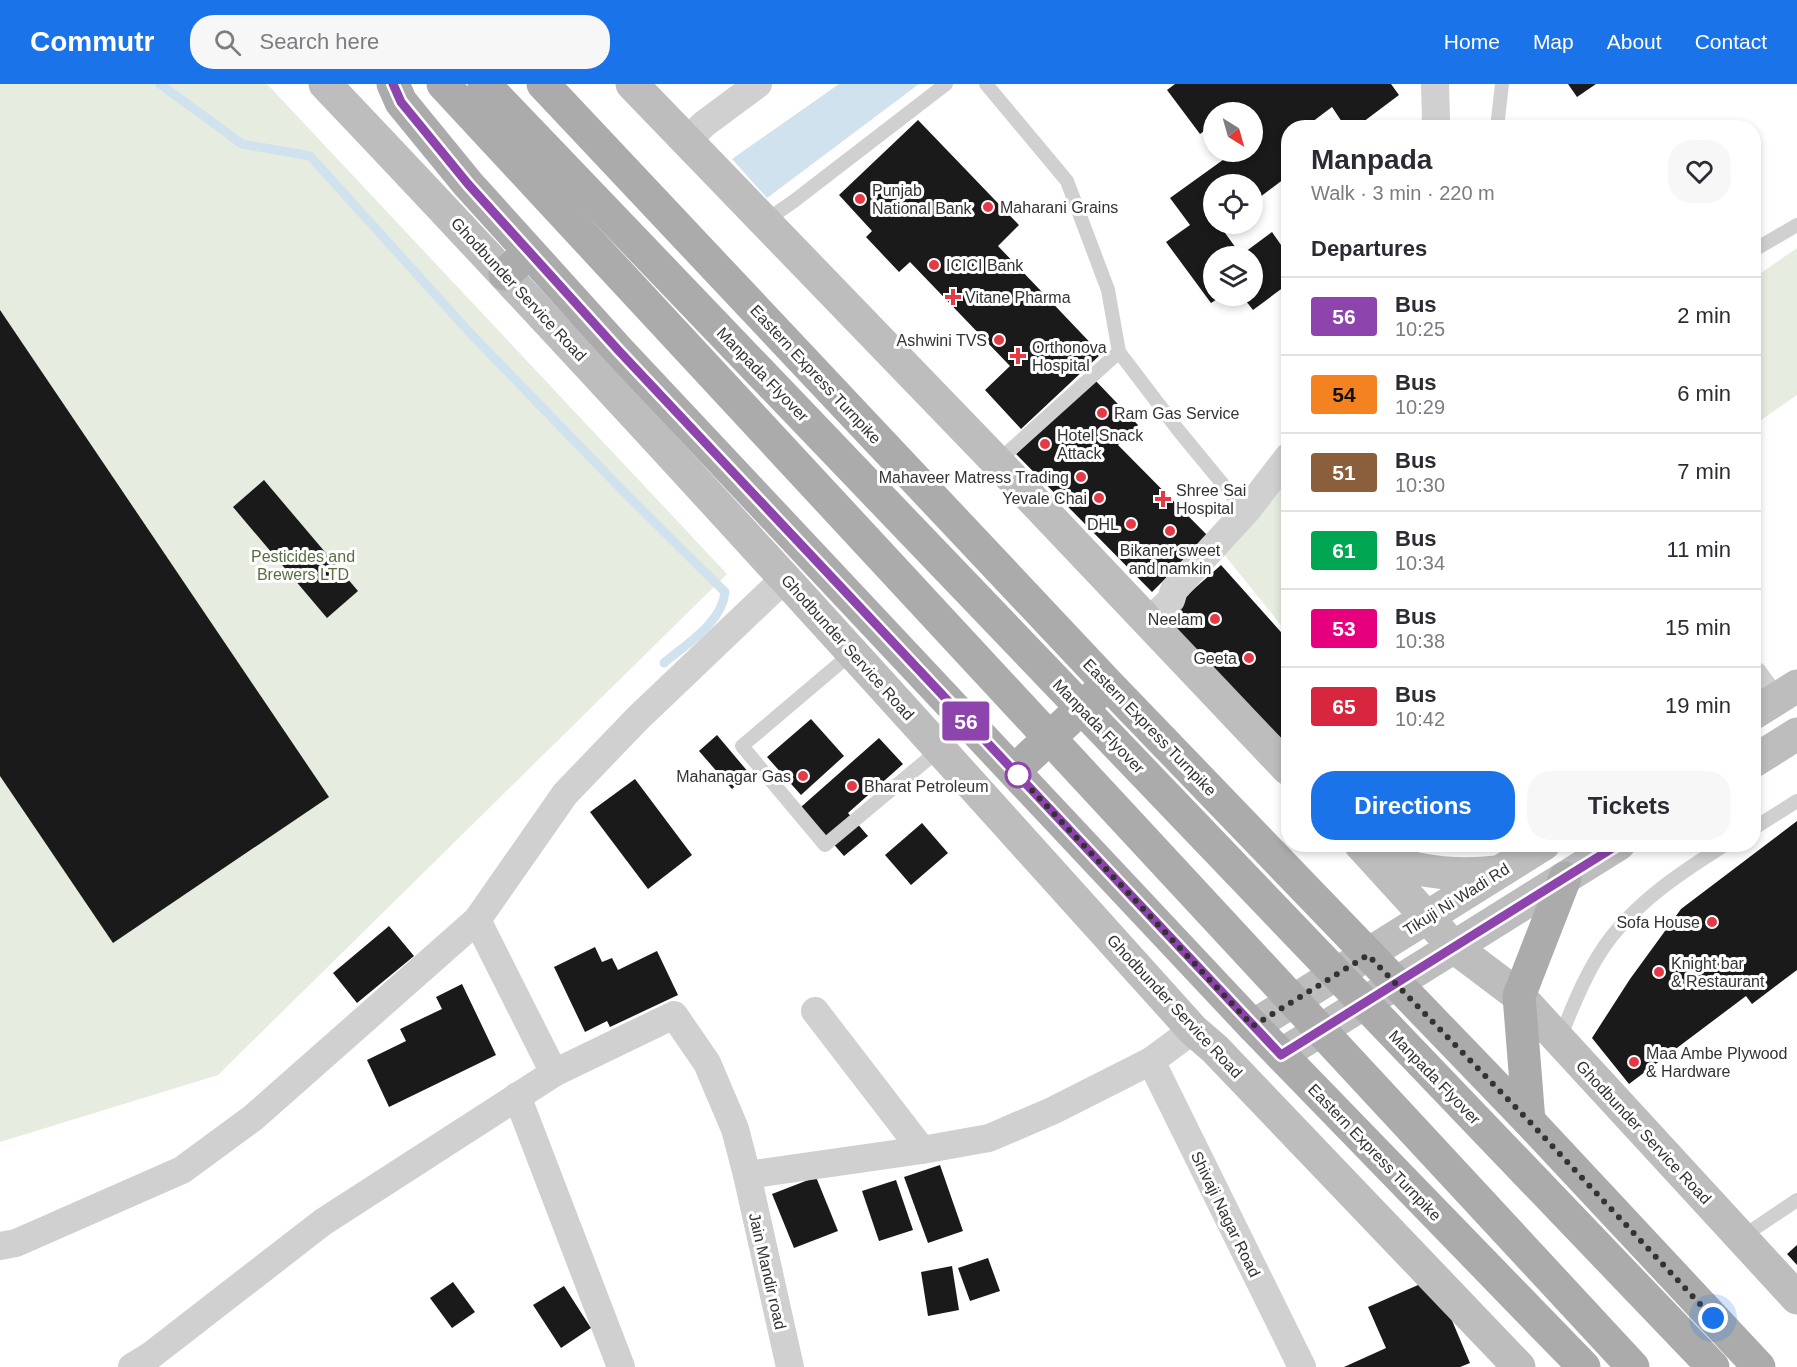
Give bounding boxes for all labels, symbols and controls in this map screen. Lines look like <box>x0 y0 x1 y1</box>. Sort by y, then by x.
search box <box>190 15 610 69</box>
text: Commutr <box>30 26 154 57</box>
icon: search <box>211 26 244 59</box>
text: Search here <box>259 29 379 54</box>
text: Home <box>1444 30 1500 53</box>
text: Map <box>1533 30 1574 53</box>
text: About <box>1607 30 1662 53</box>
text: Contact <box>1695 30 1767 53</box>
north arrow <box>1203 102 1263 162</box>
map controls <box>1203 102 1263 306</box>
button: heart <box>1668 140 1731 203</box>
text: Manpada <box>1311 144 1432 175</box>
button: locate <box>1203 174 1263 234</box>
place label: Punjab National Bank <box>872 182 973 217</box>
text: Walk · 3 min · 220 m <box>1311 182 1495 204</box>
marker: Punjab National Bank <box>853 192 867 206</box>
place label: Maharani Grains <box>1000 199 1118 216</box>
marker: Maharani Grains <box>981 200 995 214</box>
street label: Ghodbunder Service Road <box>448 214 589 364</box>
text: Departures <box>1311 236 1427 261</box>
button: layers <box>1203 246 1263 306</box>
place label: ICICI Bank <box>946 257 1024 274</box>
marker: ICICI Bank <box>927 258 941 272</box>
place label: Vitane Pharma <box>965 289 1071 306</box>
marker: Vitane Pharma <box>946 290 960 304</box>
text: Bus <box>1395 292 1437 317</box>
street label: Eastern Express Turnpike <box>747 302 884 447</box>
text: 2 min <box>1677 303 1731 328</box>
text: 56 <box>1332 305 1356 328</box>
text: 10:25 <box>1395 318 1445 340</box>
street label: Manpada Flyover <box>714 324 812 425</box>
place label: Ashwini TVS <box>897 332 987 349</box>
marker: Ashwini TVS <box>992 333 1006 347</box>
place label: Orthonova Hospital <box>1032 339 1107 374</box>
marker: Orthonova Hospital <box>1009 347 1027 365</box>
text: Bus <box>1395 370 1437 395</box>
text: 6 min <box>1677 381 1731 406</box>
text: 54 <box>1332 383 1356 406</box>
text: 10:29 <box>1395 396 1445 418</box>
place label: Ram Gas Service <box>1114 405 1239 422</box>
marker: Ram Gas Service <box>1095 406 1109 420</box>
place label: Hotel Snack Attack <box>1057 427 1144 462</box>
marker: Hotel Snack Attack <box>1038 437 1052 451</box>
text: Bus <box>1395 448 1437 473</box>
text: 7 min <box>1677 459 1731 484</box>
text: 51 <box>1332 461 1356 484</box>
place label: Mahaveer Matress Trading <box>879 469 1069 486</box>
marker: Mahaveer Matress Trading <box>1074 470 1088 484</box>
text: 10:30 <box>1395 474 1445 496</box>
place label: Shree Sai Hospital <box>1176 482 1246 517</box>
place label: Yevale Chai <box>1002 490 1087 507</box>
marker: Shree Sai Hospital <box>1154 490 1172 508</box>
marker: Yevale Chai <box>1092 491 1106 505</box>
place label: DHL <box>1087 516 1119 533</box>
marker: DHL <box>1124 517 1138 531</box>
marker: Bikaner sweet and namkin <box>1163 524 1177 538</box>
text: Bus <box>1395 526 1437 551</box>
text: 11 min <box>1667 537 1731 562</box>
text: 61 <box>1332 539 1356 562</box>
place label: Bikaner sweet and namkin <box>1120 542 1221 577</box>
park label: Pesticides and Brewers LTD <box>251 548 355 583</box>
text: 10:34 <box>1395 552 1445 574</box>
street label: Ghodbunder Service Road <box>778 571 917 723</box>
text: Bus <box>1395 604 1437 629</box>
place label: Neelam <box>1148 611 1203 628</box>
marker: Neelam <box>1208 612 1222 626</box>
text: 15 min <box>1665 615 1731 640</box>
text: 53 <box>1332 617 1356 640</box>
text: 10:38 <box>1395 630 1445 652</box>
place label: Geeta <box>1193 650 1237 667</box>
marker: Geeta <box>1242 651 1256 665</box>
street label: Eastern Express Turnpike <box>1080 656 1219 799</box>
street label: Manpada Flyover <box>1050 676 1148 777</box>
text: Bus <box>1395 682 1437 707</box>
text: 19 min <box>1665 693 1731 718</box>
text: 65 <box>1332 695 1356 718</box>
line badge: 56 <box>939 702 993 740</box>
text: 10:42 <box>1395 708 1445 730</box>
text: 56 <box>954 710 978 733</box>
unlabelled marker <box>1005 762 1031 788</box>
place label: Mahanagar Gas <box>676 768 791 785</box>
marker: Mahanagar Gas <box>796 769 810 783</box>
button: Directions <box>1311 771 1515 840</box>
button: Tickets <box>1527 771 1731 840</box>
place label: Bharat Petroleum <box>864 778 989 795</box>
marker: Bharat Petroleum <box>845 779 859 793</box>
street label: Tikuji Ni Wadi Rd <box>1400 860 1512 939</box>
place label: Sofa House <box>1616 914 1700 931</box>
marker: Sofa House <box>1705 915 1719 929</box>
street label: Ghodbunder Service Road <box>1104 931 1245 1081</box>
place label: Knight bar & Restaurant <box>1671 955 1765 990</box>
marker: Knight bar & Restaurant <box>1652 965 1666 979</box>
street label: Manpada Flyover <box>1386 1027 1484 1128</box>
place label: Maa Ambe Plywood & Hardware <box>1646 1045 1787 1080</box>
marker: Maa Ambe Plywood & Hardware <box>1627 1055 1641 1069</box>
street label: Ghodbunder Service Road <box>1573 1057 1714 1207</box>
street label: Eastern Express Turnpike <box>1305 1081 1444 1224</box>
street label: Shivaji Nagar Road <box>1188 1149 1263 1280</box>
street label: Jain Mandir road <box>746 1211 789 1331</box>
your location <box>1698 1303 1728 1333</box>

